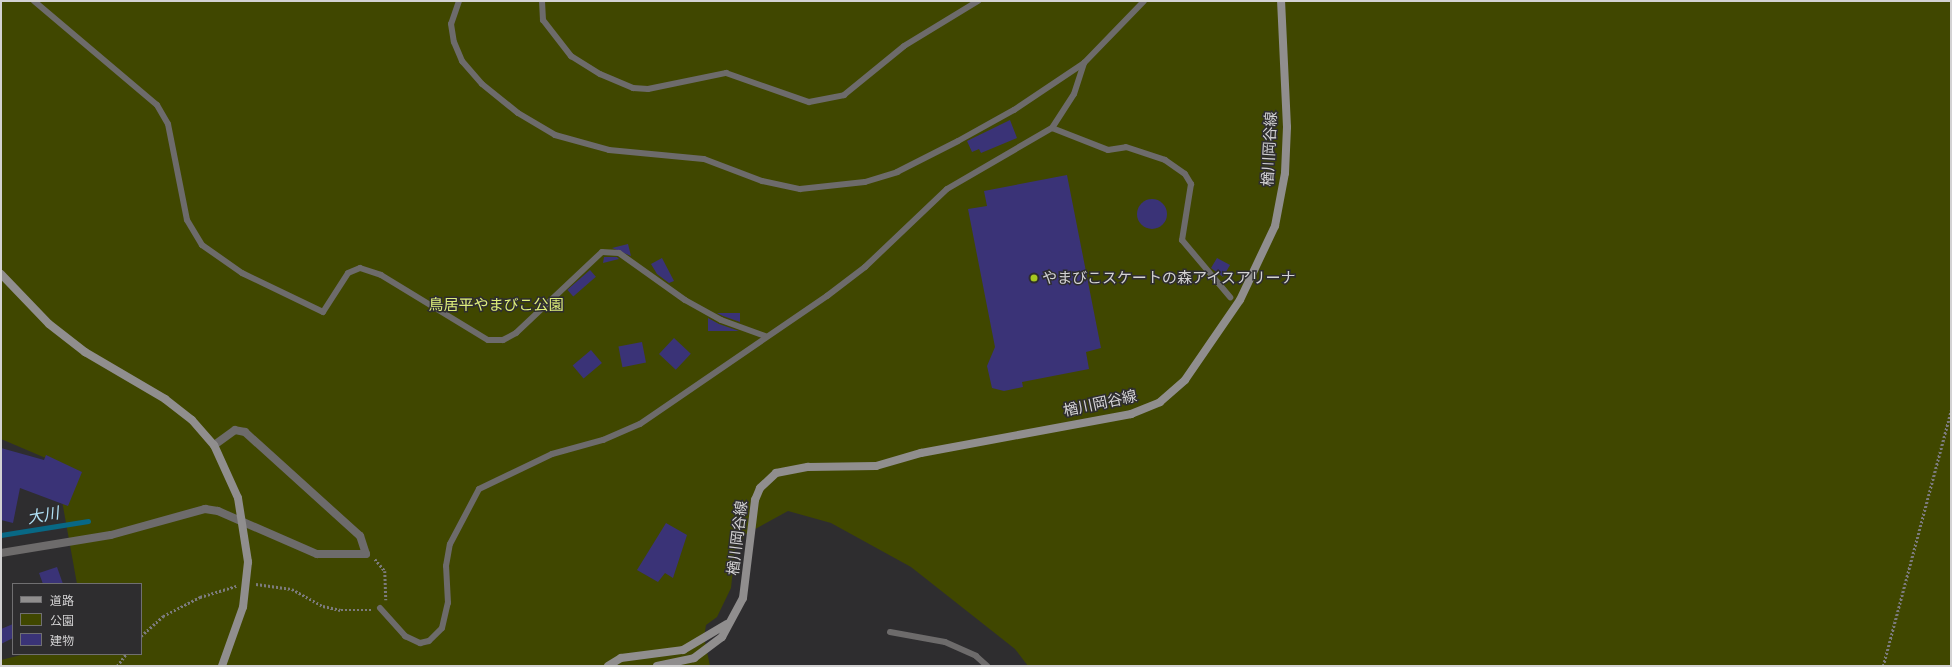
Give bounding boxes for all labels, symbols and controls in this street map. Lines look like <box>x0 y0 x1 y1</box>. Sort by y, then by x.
street label: 楢川岡谷線 <box>1258 111 1280 187</box>
place label: やまびこスケートの森アイスアリーナ <box>1042 269 1297 287</box>
marker: やまびこスケートの森アイスアリーナ <box>1029 273 1039 283</box>
park label: 鳥居平やまびこ公園 <box>429 296 563 314</box>
street label: 楢川岡谷線 <box>1061 386 1139 420</box>
street label: 楢川岡谷線 <box>723 500 751 576</box>
water label: 大川 <box>26 503 60 527</box>
legend <box>12 583 142 655</box>
text: 道路 <box>50 593 74 607</box>
text: 公園 <box>50 613 74 627</box>
text: 建物 <box>50 633 74 647</box>

